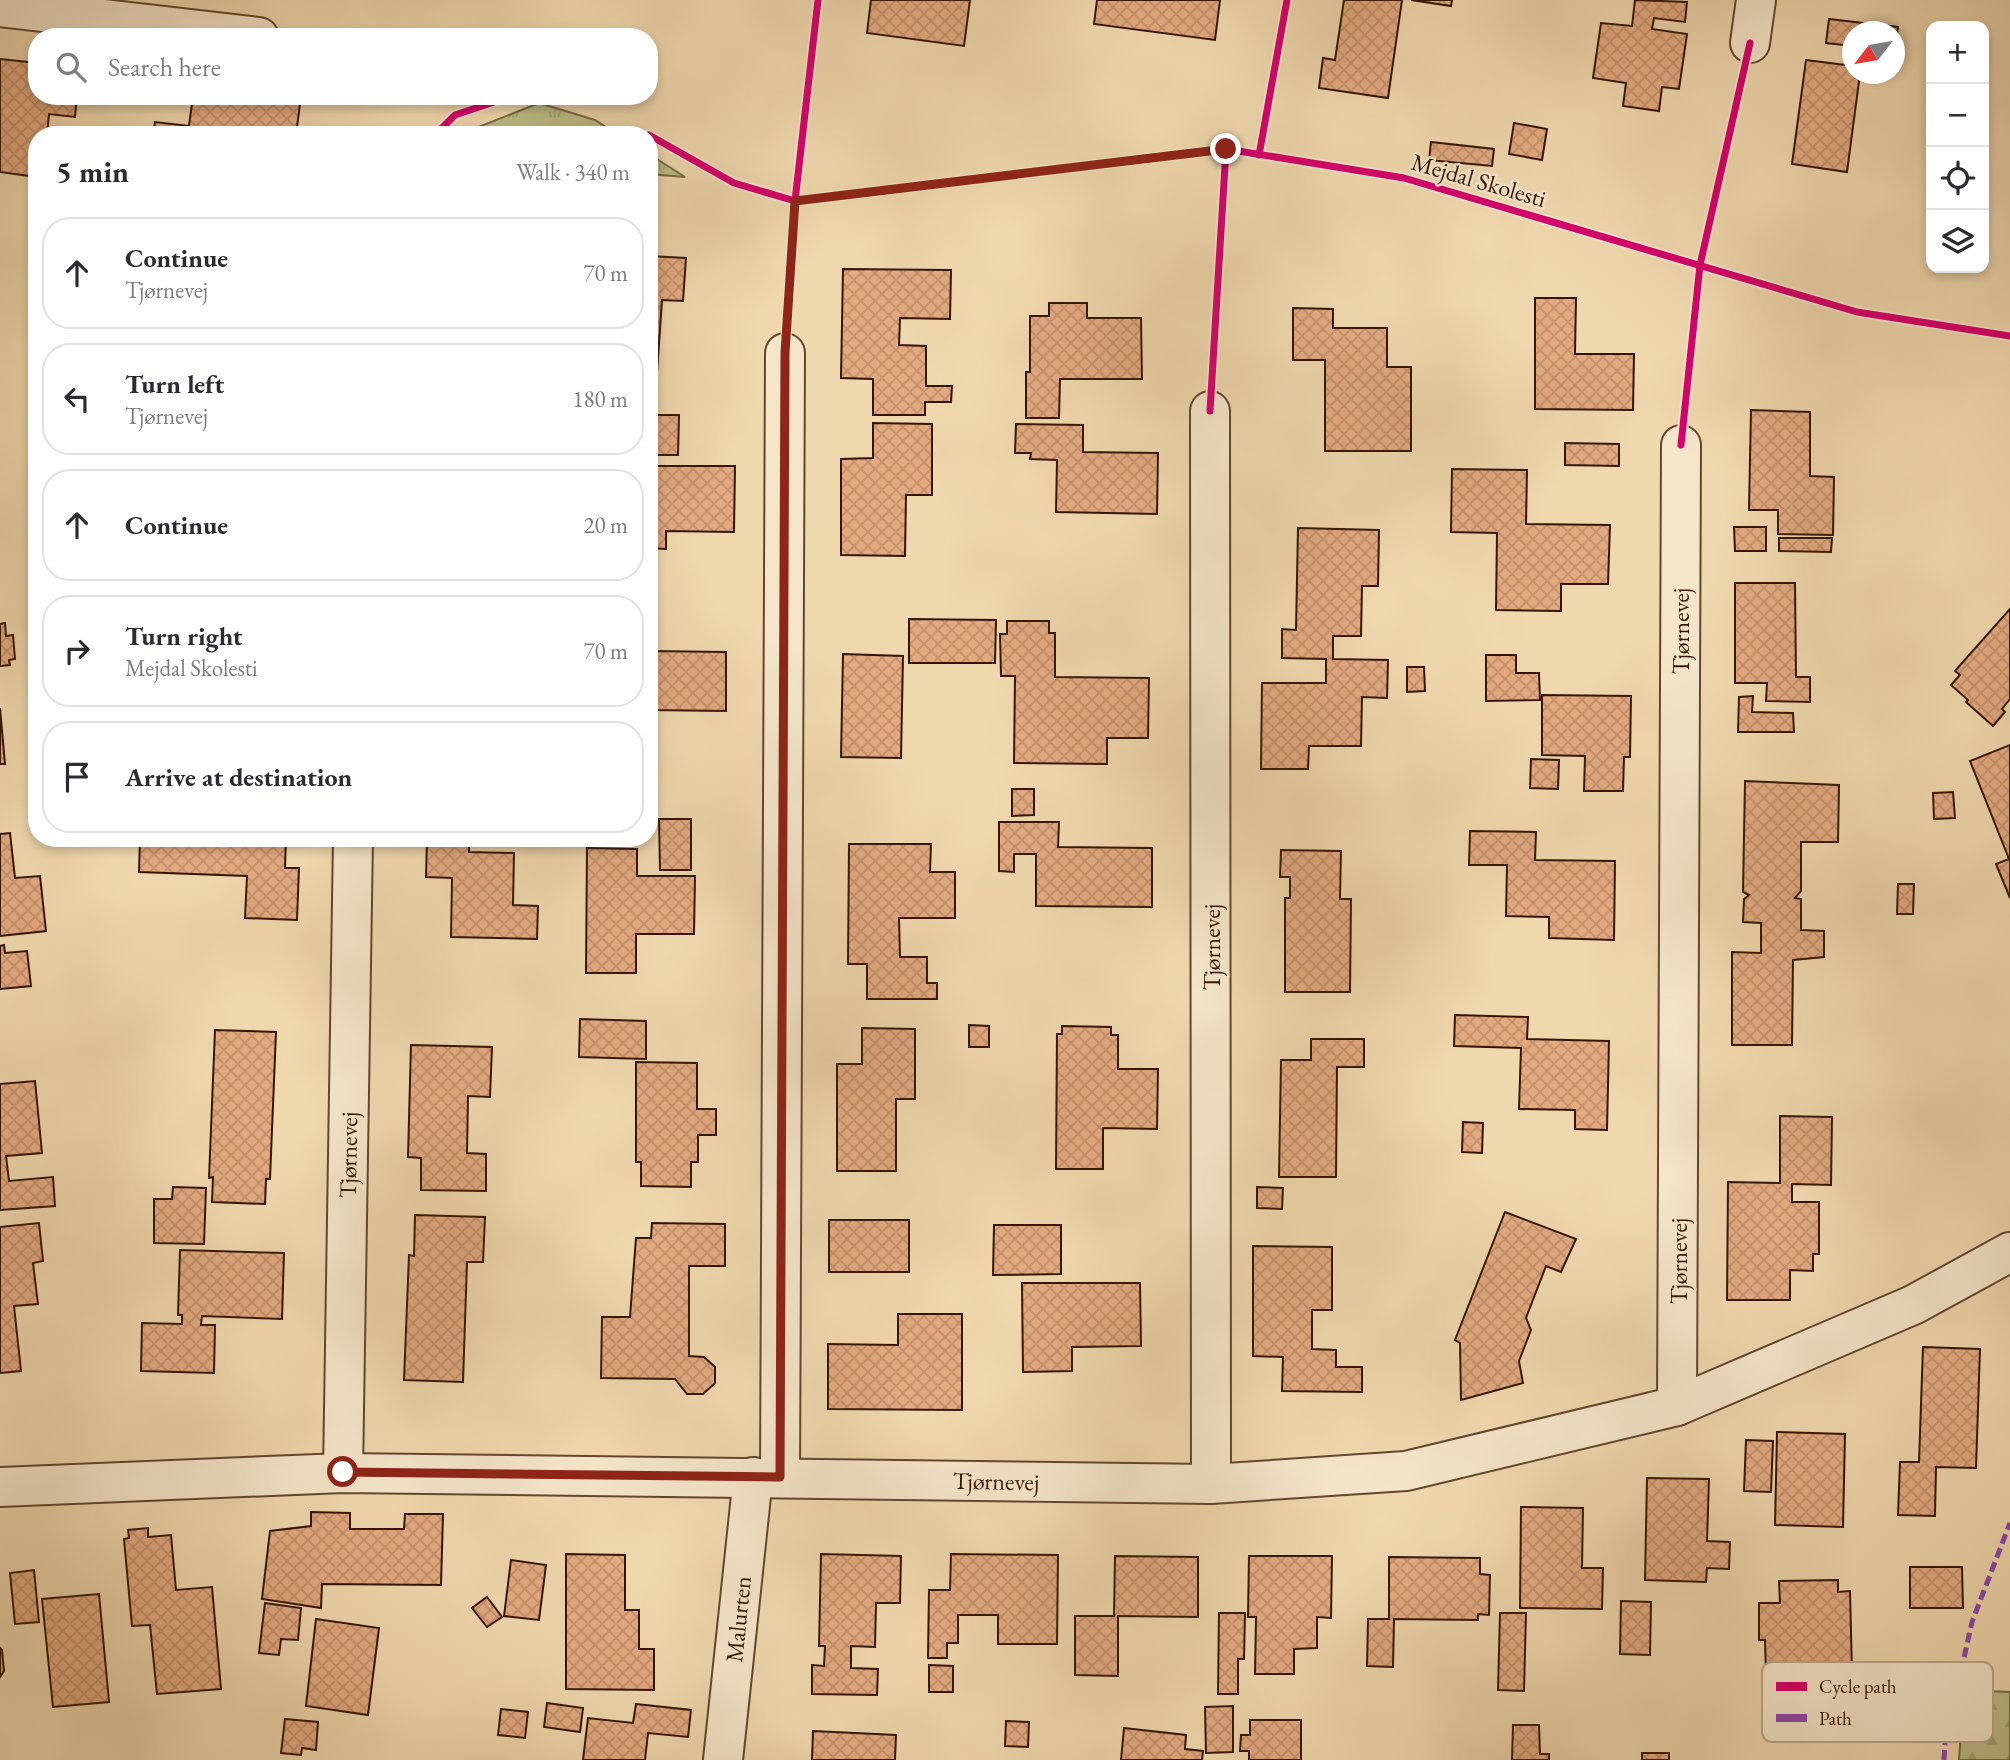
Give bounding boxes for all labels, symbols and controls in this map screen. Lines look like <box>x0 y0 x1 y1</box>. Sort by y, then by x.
north arrow <box>1842 21 1905 84</box>
map controls <box>1926 21 1989 273</box>
button: + <box>1926 21 1989 84</box>
search box <box>28 28 658 105</box>
icon: search <box>52 48 90 86</box>
text: Search here <box>108 50 221 84</box>
button: − <box>1926 84 1989 147</box>
route end <box>1210 133 1241 164</box>
street label: Mejdal Skolesti <box>1408 146 1550 214</box>
button: locate <box>1926 147 1989 210</box>
text: 5 min <box>56 152 129 191</box>
text: Walk · 340 m <box>516 157 630 187</box>
button: layers <box>1926 210 1989 273</box>
text: Continue <box>125 241 228 275</box>
icon: ahead <box>58 254 96 292</box>
text: 70 m <box>583 258 628 288</box>
text: Tjørnevej <box>125 275 208 305</box>
text: Turn left <box>125 367 224 401</box>
icon: left <box>58 380 96 418</box>
text: 180 m <box>572 384 628 414</box>
text: Tjørnevej <box>125 401 208 431</box>
icon: ahead <box>58 506 96 544</box>
text: Continue <box>125 508 228 542</box>
text: 20 m <box>583 510 628 540</box>
street label: Tjørnevej <box>1665 588 1696 674</box>
text: Turn right <box>125 619 243 653</box>
icon: right <box>58 632 96 670</box>
text: 70 m <box>583 636 628 666</box>
text: Mejdal Skolesti <box>125 653 258 683</box>
icon: arrive <box>58 758 96 796</box>
text: Arrive at destination <box>125 760 352 794</box>
street label: Tjørnevej <box>1196 904 1227 990</box>
street label: Tjørnevej <box>332 1112 364 1198</box>
street label: Tjørnevej <box>1663 1218 1694 1304</box>
route start <box>327 1456 358 1487</box>
street label: Tjørnevej <box>953 1465 1039 1497</box>
street label: Malurten <box>718 1574 758 1664</box>
legend <box>1762 1662 1993 1742</box>
text: Cycle path <box>1819 1674 1897 1699</box>
text: Path <box>1819 1706 1852 1731</box>

